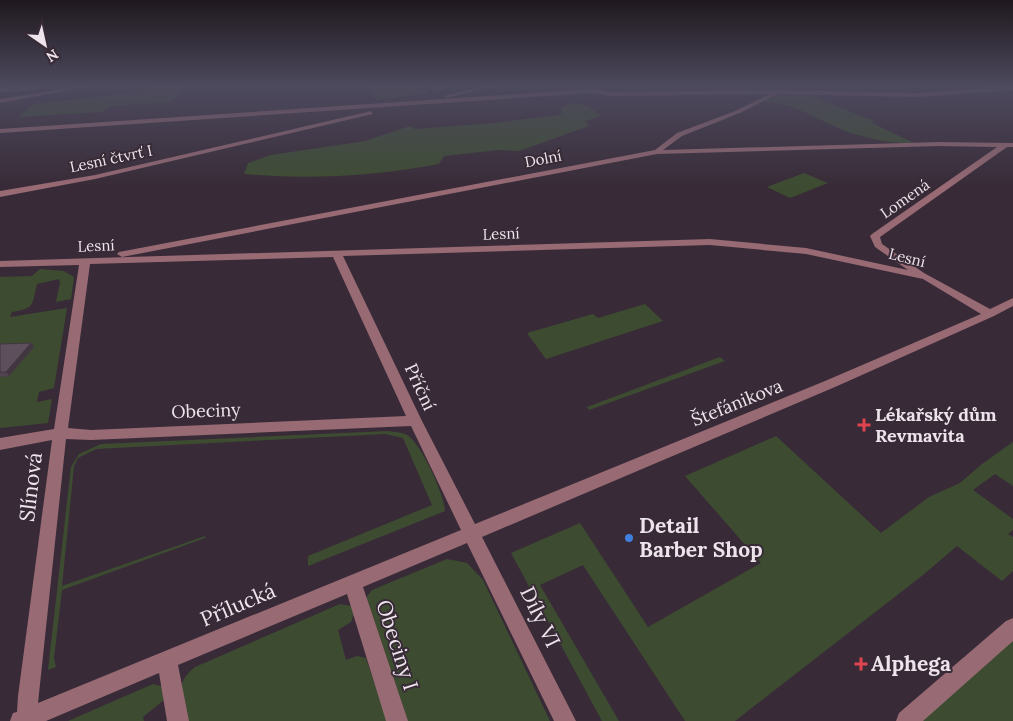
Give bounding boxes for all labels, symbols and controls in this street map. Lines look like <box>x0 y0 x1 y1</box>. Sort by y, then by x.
north arrow <box>20 20 70 70</box>
text: N <box>43 45 62 66</box>
street label: Lesní čtvrť I <box>68 140 154 177</box>
street label: Dolní <box>523 146 563 171</box>
street label: Lomená <box>876 175 933 222</box>
street label: Lesní <box>482 223 520 244</box>
street label: Lesní <box>77 235 115 256</box>
street label: Lesní <box>887 244 927 271</box>
street label: Příční <box>400 360 441 414</box>
street label: Štefánikova <box>688 374 786 431</box>
street label: Obeciny <box>171 398 242 423</box>
place label: Lékařský dům Revmavita <box>875 403 997 447</box>
marker: Lékařský dům Revmavita <box>857 418 871 432</box>
street label: Slínová <box>13 451 48 523</box>
place label: Detail Barber Shop <box>639 512 763 563</box>
marker: Detail Barber Shop <box>623 532 635 544</box>
street label: Přílucká <box>196 577 280 632</box>
street label: Díly VI <box>514 582 567 652</box>
street label: Obeciny I <box>370 596 425 693</box>
place label: Alphega <box>871 650 951 677</box>
marker: Alphega <box>855 658 867 670</box>

